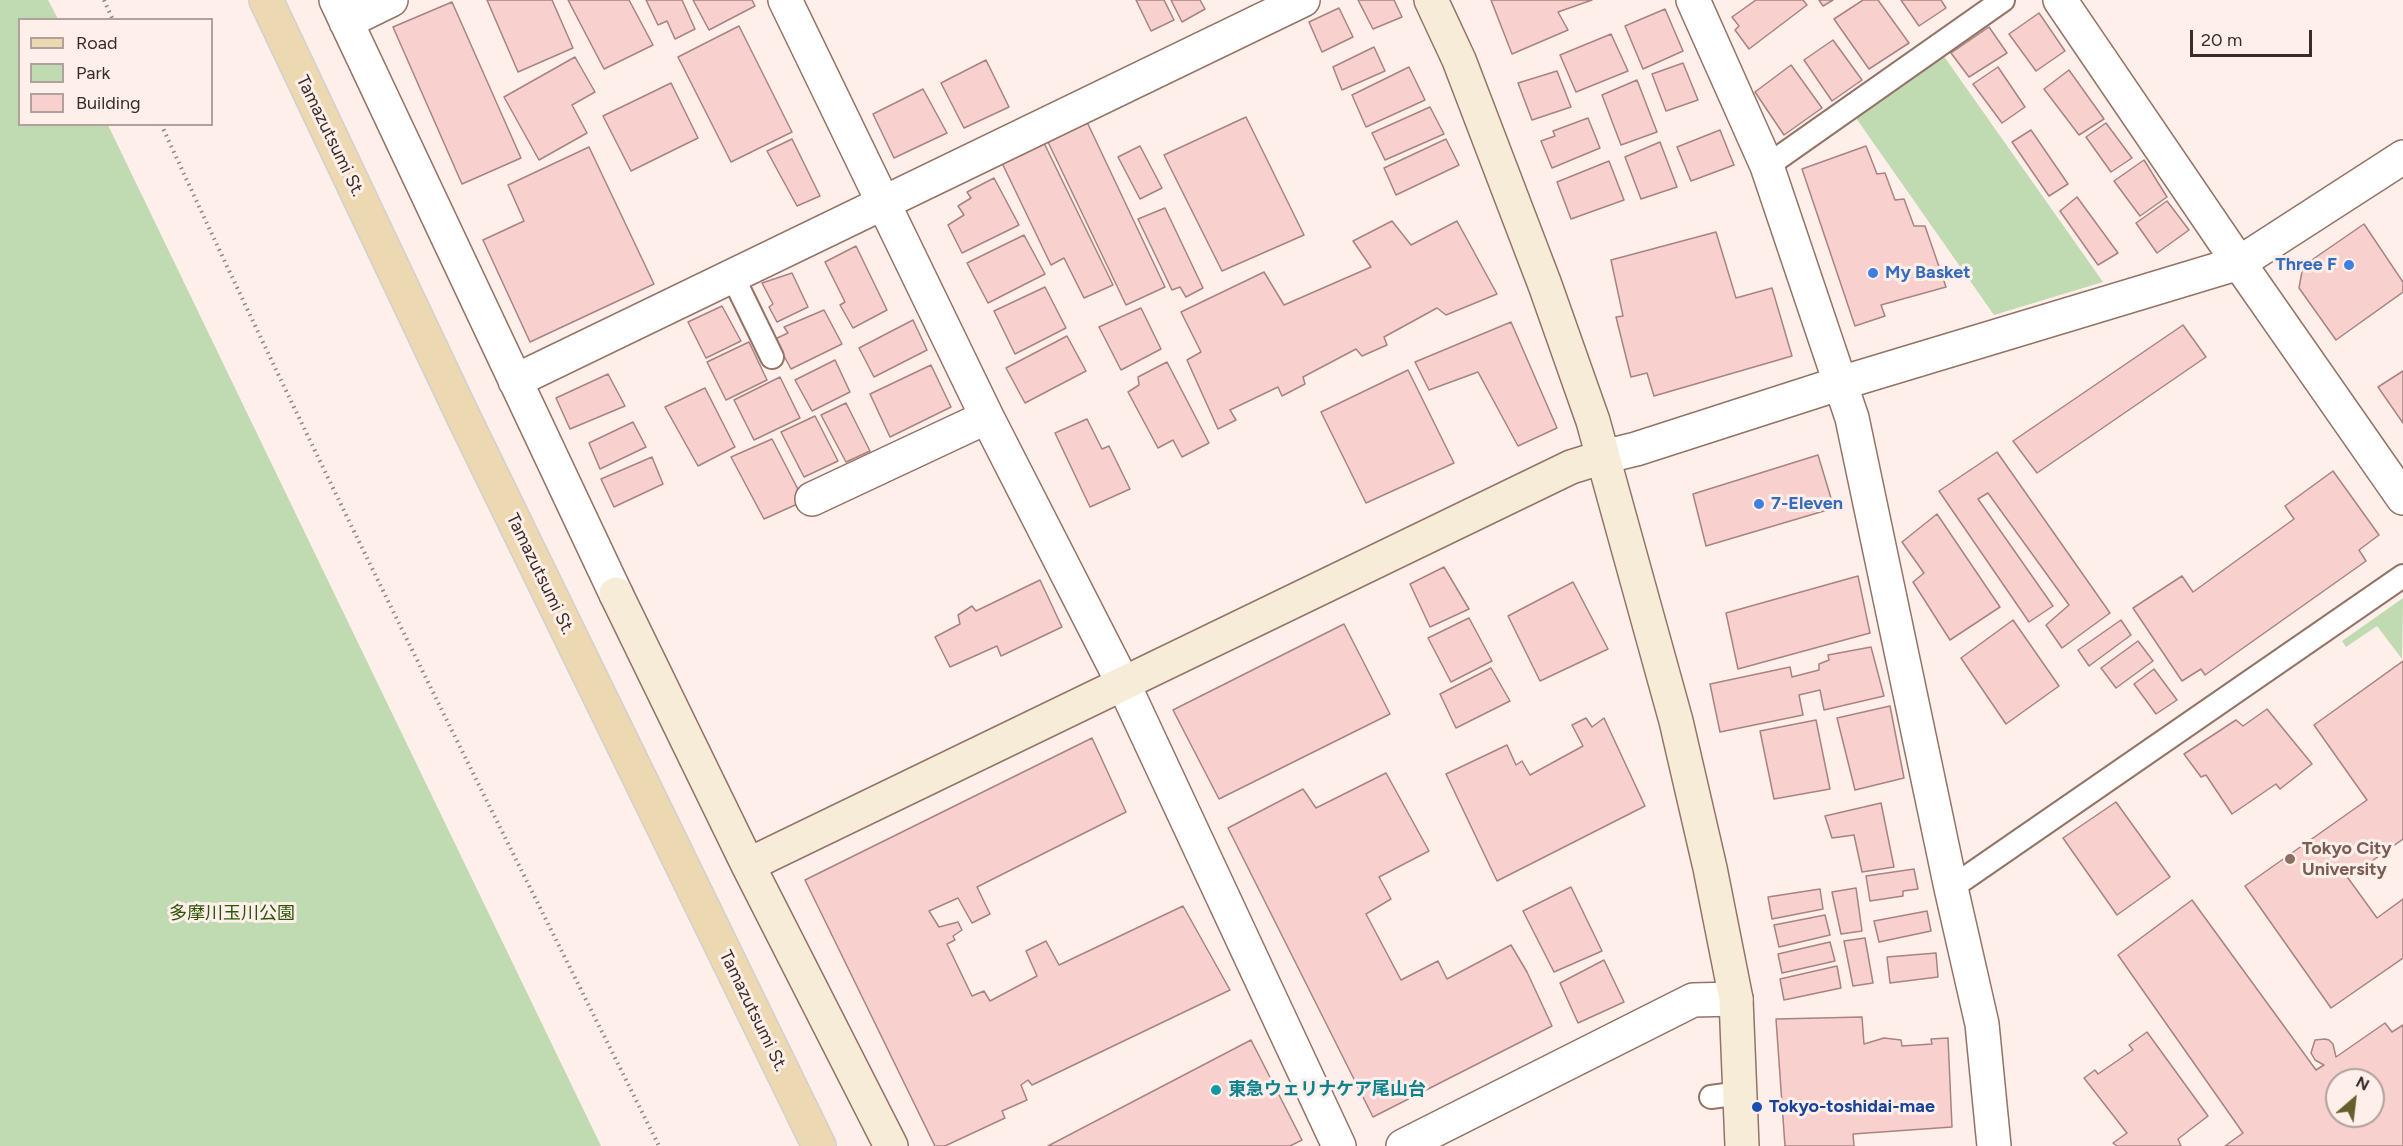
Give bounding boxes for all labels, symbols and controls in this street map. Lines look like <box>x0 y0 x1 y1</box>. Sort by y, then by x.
legend <box>18 18 213 126</box>
scale bar <box>2193 18 2314 56</box>
text: 20 m <box>2201 29 2242 51</box>
text: Road <box>76 32 117 54</box>
text: Park <box>76 62 110 84</box>
street label: Tamazutsumi St. <box>291 72 369 200</box>
text: Building <box>76 92 141 114</box>
place label: Three F <box>2275 254 2337 276</box>
marker: Three F <box>2342 258 2356 272</box>
place label: My Basket <box>1885 262 1970 284</box>
marker: My Basket <box>1866 266 1880 280</box>
place label: 7-Eleven <box>1771 493 1843 515</box>
marker: 7-Eleven <box>1752 497 1766 511</box>
street label: Tamazutsumi St. <box>501 510 579 638</box>
place label: Tokyo City University <box>2302 838 2392 880</box>
marker: Tokyo City University <box>2283 852 2297 866</box>
park label: 多摩川玉川公園 <box>169 903 295 925</box>
street label: Tamazutsumi St. <box>714 947 792 1075</box>
north arrow <box>2325 1068 2385 1128</box>
text: N <box>2353 1072 2373 1095</box>
place label: 東急ウェリナケア尾山台 <box>1228 1079 1426 1101</box>
marker: 東急ウェリナケア尾山台 <box>1209 1083 1223 1097</box>
place label: Tokyo-toshidai-mae <box>1769 1096 1935 1118</box>
marker: Tokyo-toshidai-mae <box>1750 1100 1764 1114</box>

